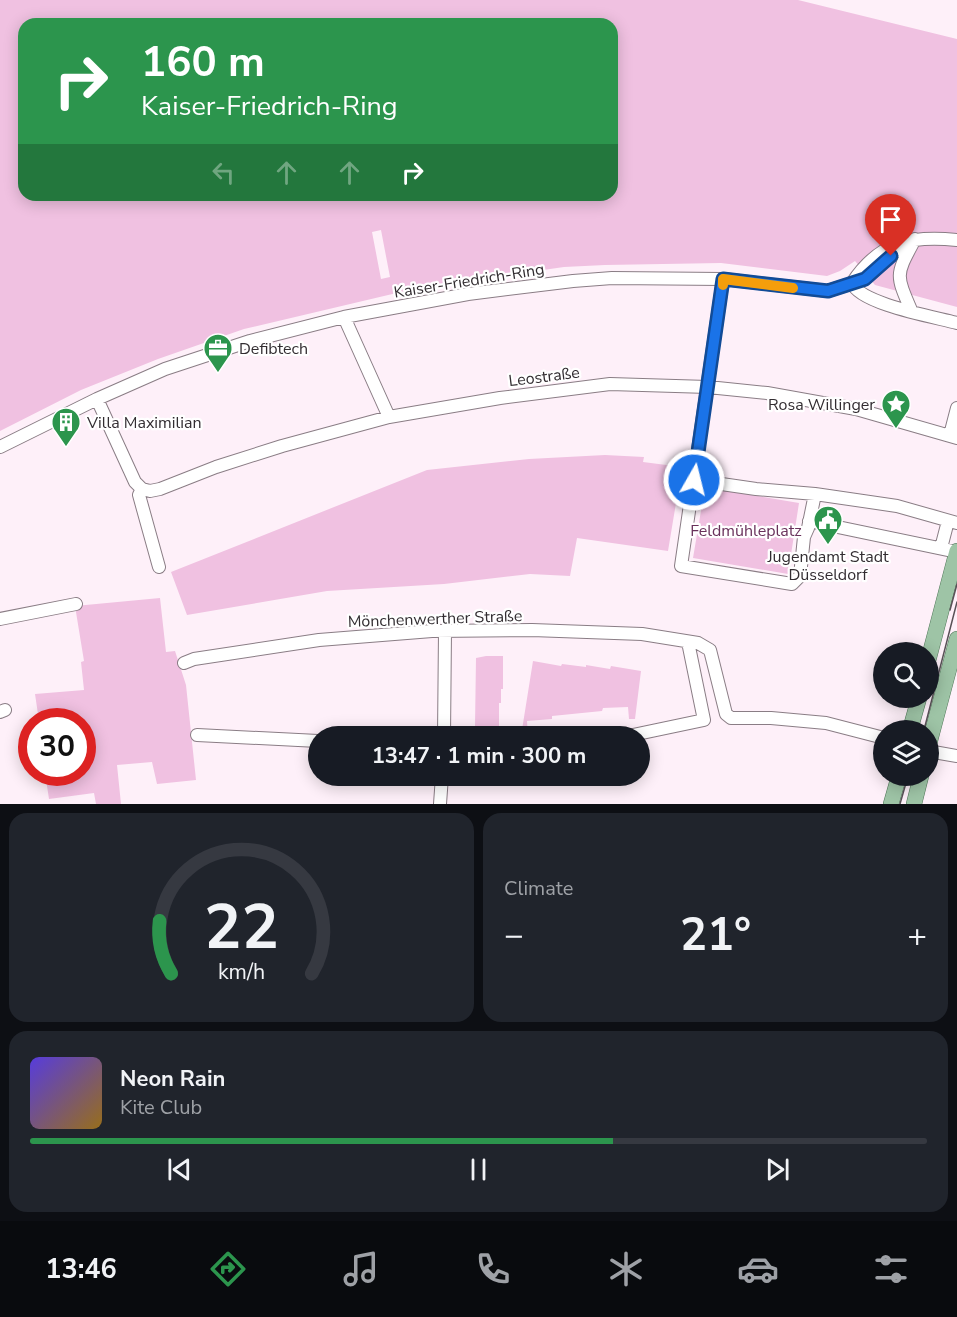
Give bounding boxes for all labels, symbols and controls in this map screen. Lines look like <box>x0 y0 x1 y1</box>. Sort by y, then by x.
text: 160 m <box>141 34 265 91</box>
icon: right <box>42 42 120 120</box>
text: Kaiser-Friedrich-Ring <box>141 88 398 125</box>
icon: left <box>207 156 240 189</box>
icon: ahead <box>270 156 303 189</box>
icon: ahead <box>333 156 366 189</box>
icon: right <box>396 156 429 189</box>
pin <box>865 194 916 256</box>
icon: arrive <box>874 203 907 236</box>
street label: Kaiser-Friedrich-Ring <box>392 258 546 304</box>
office icon: Defibtech <box>202 332 234 374</box>
place label: Defibtech <box>239 338 308 360</box>
street label: Leostraße <box>507 362 581 392</box>
place icon: Rosa Willinger <box>880 388 912 430</box>
place label: Rosa Willinger <box>768 394 875 416</box>
building icon: Villa Maximilian <box>50 406 82 448</box>
place label: Villa Maximilian <box>86 412 202 434</box>
position arrow <box>662 448 726 512</box>
public building icon: Jugendamt Stadt Düsseldorf <box>812 504 844 546</box>
park label: Feldmühleplatz <box>690 520 802 542</box>
place label: Jugendamt Stadt Düsseldorf <box>766 546 889 586</box>
street label: Mönchenwerther Straße <box>347 605 523 633</box>
map controls <box>873 642 939 786</box>
button: search <box>873 642 939 708</box>
speed limit sign: 30 <box>18 708 96 786</box>
button: layers <box>873 720 939 786</box>
text: 13:47 · 1 min · 300 m <box>372 741 586 771</box>
text: Climate <box>504 875 573 902</box>
text: 22 <box>204 885 279 970</box>
text: 21° <box>680 905 751 966</box>
text: − <box>504 913 524 958</box>
text: + <box>907 913 927 958</box>
text: km/h <box>218 958 265 988</box>
text: Neon Rain <box>120 1064 225 1094</box>
text: Kite Club <box>120 1094 202 1121</box>
icon: previous <box>163 1153 196 1186</box>
icon: pause <box>462 1153 495 1186</box>
icon: next <box>761 1153 794 1186</box>
icon: directions <box>207 1248 249 1290</box>
icon: music <box>340 1248 382 1290</box>
icon: phone <box>472 1248 514 1290</box>
icon: climate <box>605 1248 647 1290</box>
icon: car <box>737 1248 779 1290</box>
icon: filters <box>870 1248 912 1290</box>
text: 13:46 <box>45 1251 117 1288</box>

